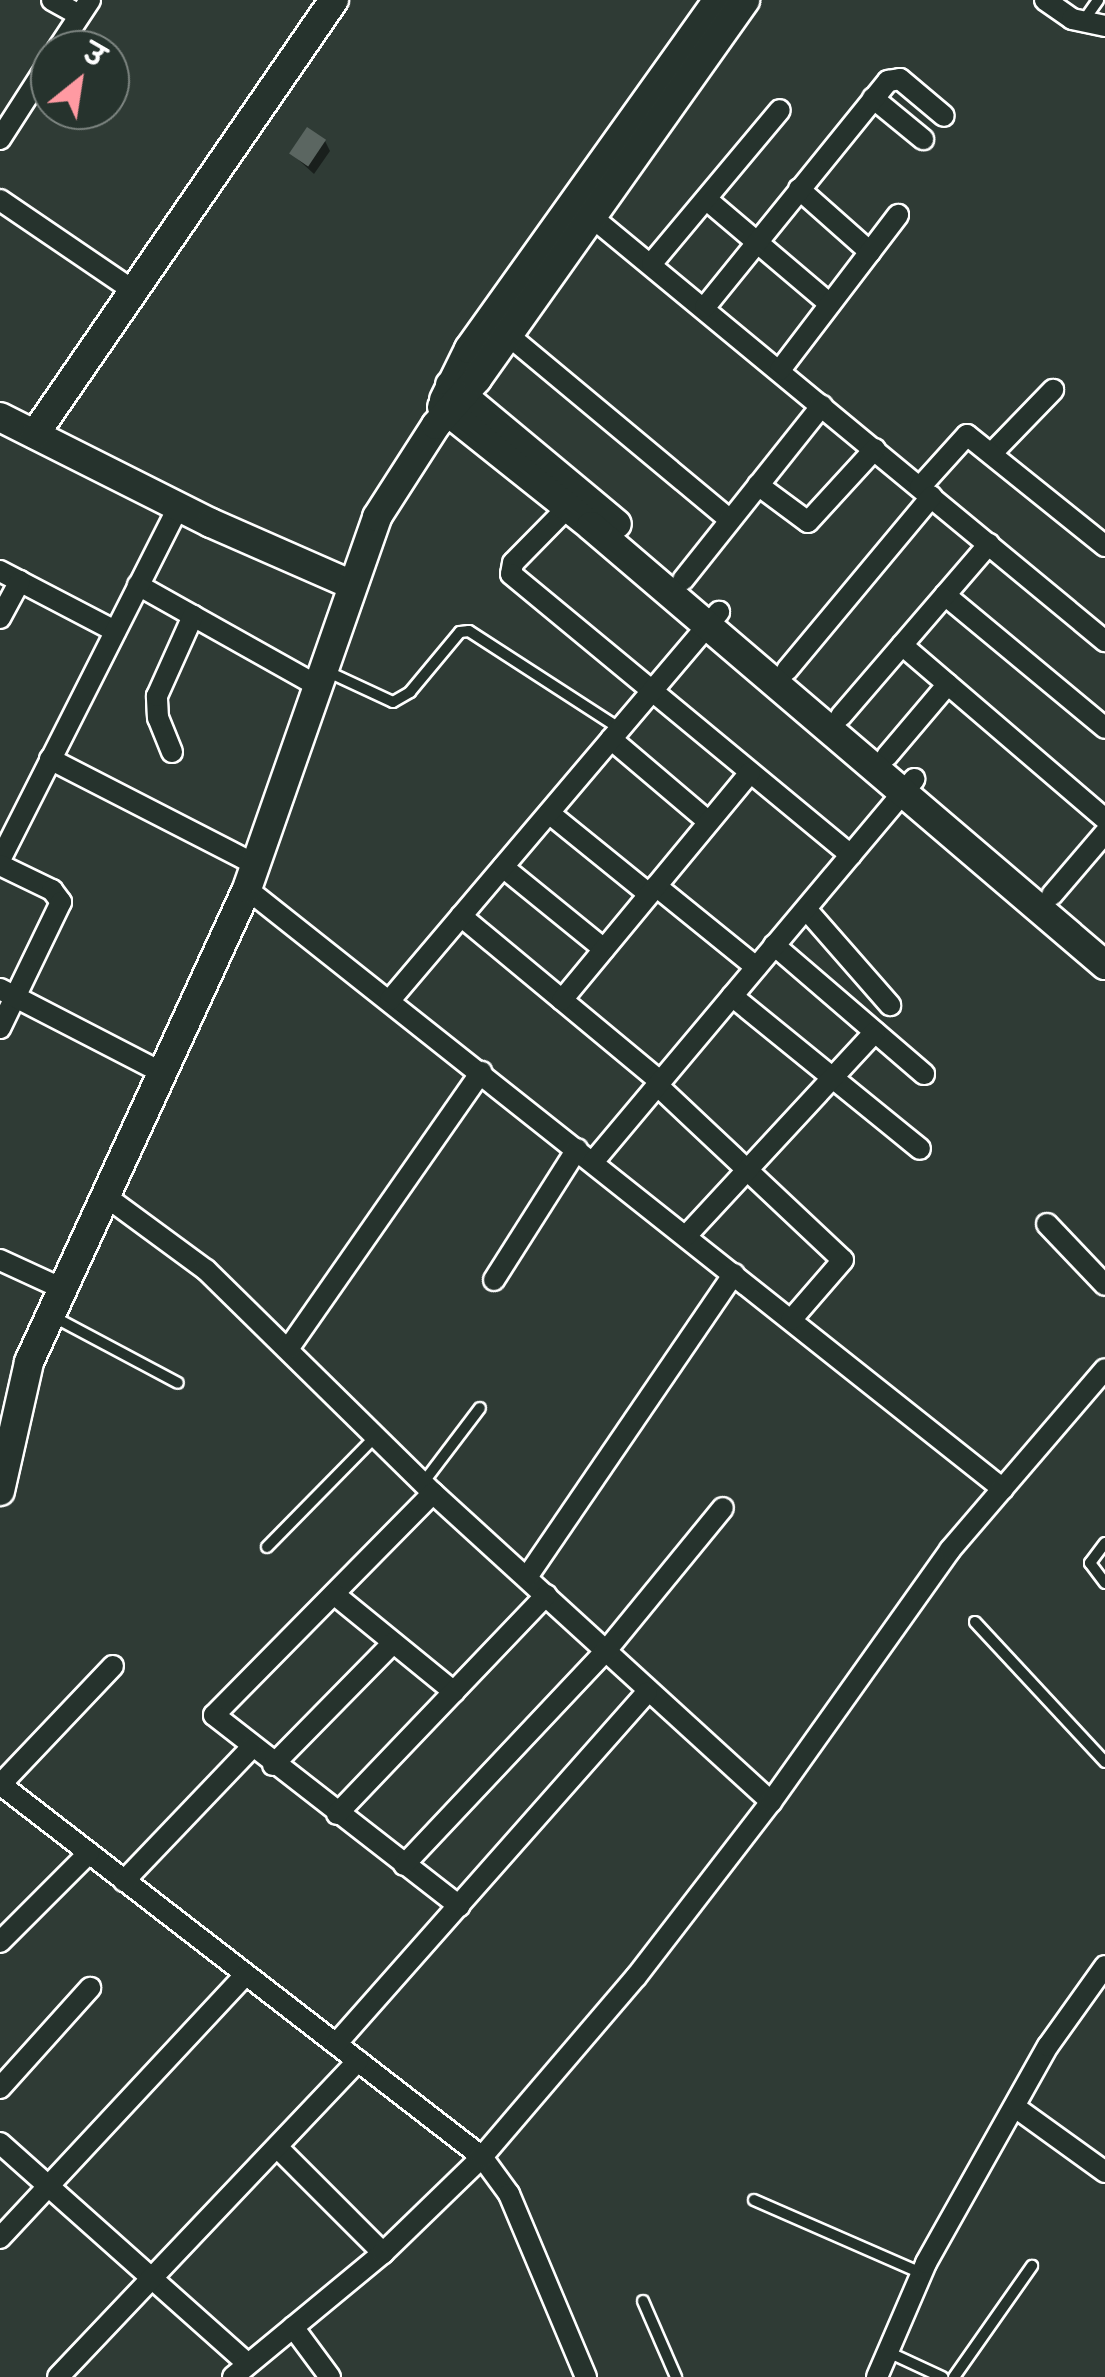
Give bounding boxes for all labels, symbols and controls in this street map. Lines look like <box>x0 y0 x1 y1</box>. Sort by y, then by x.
north arrow <box>30 30 130 130</box>
text: उ <box>78 37 110 74</box>

